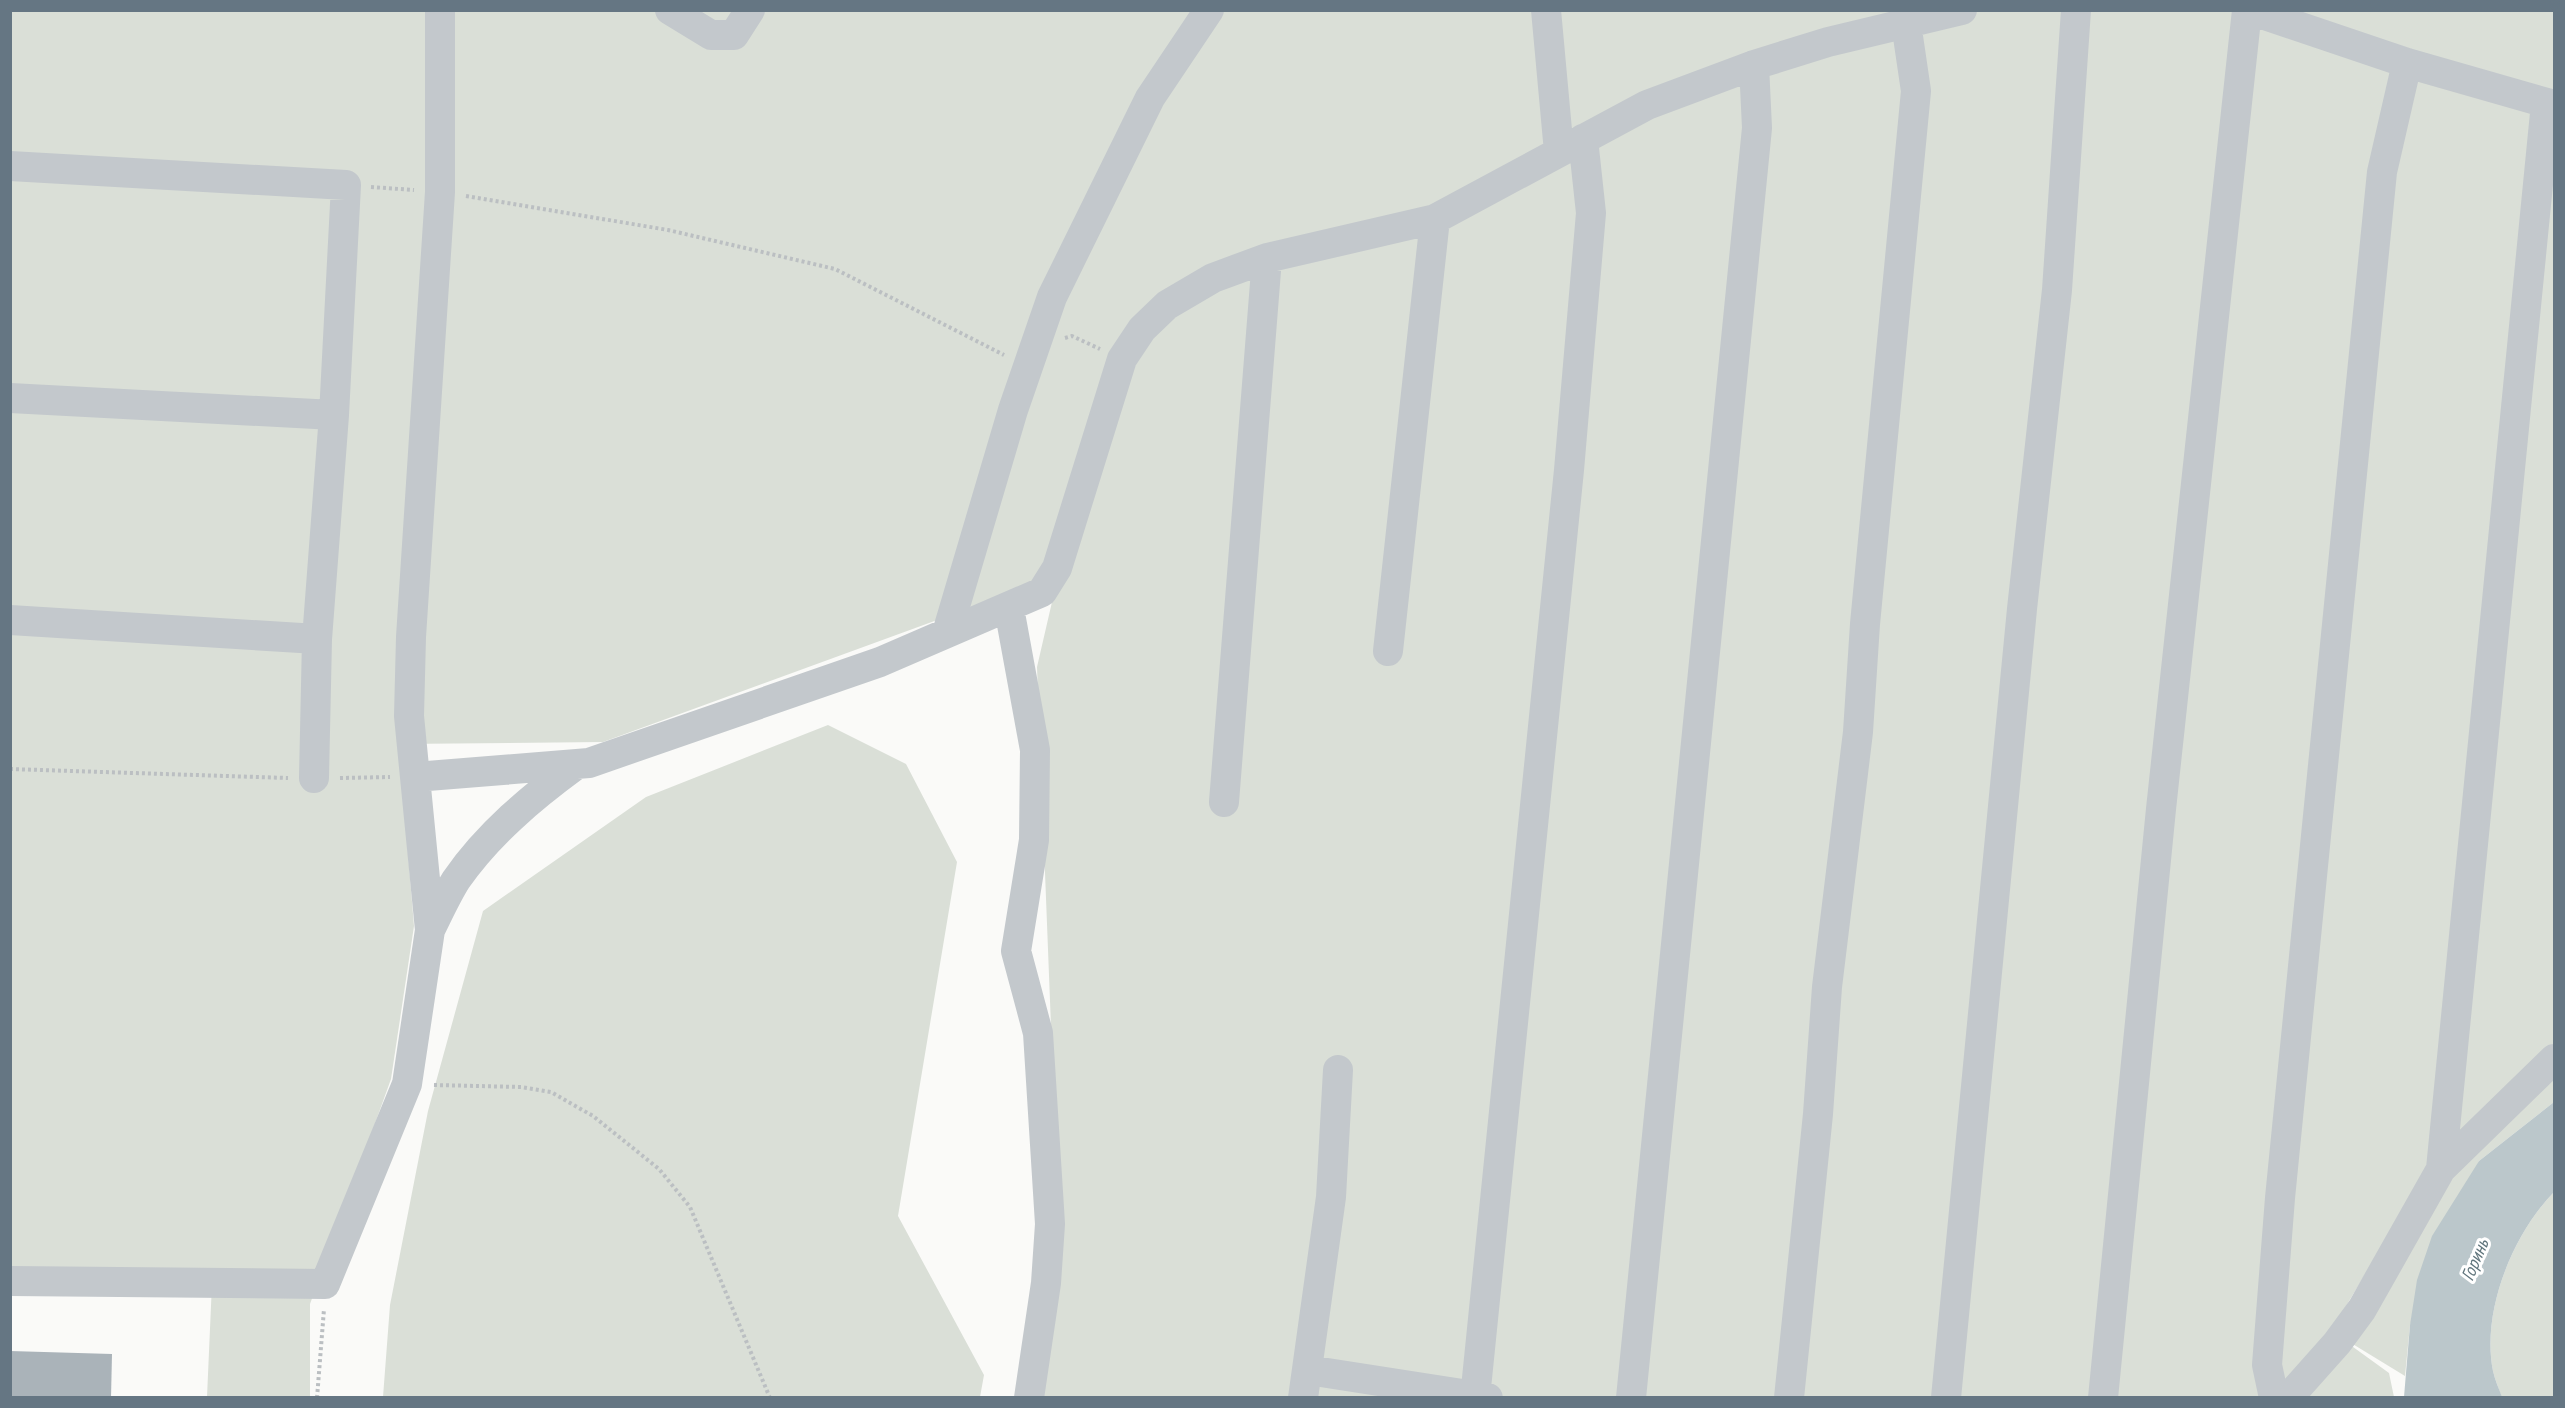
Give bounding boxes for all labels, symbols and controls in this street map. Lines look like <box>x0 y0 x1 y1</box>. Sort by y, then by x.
water label: Горинь <box>2456 1234 2494 1284</box>

